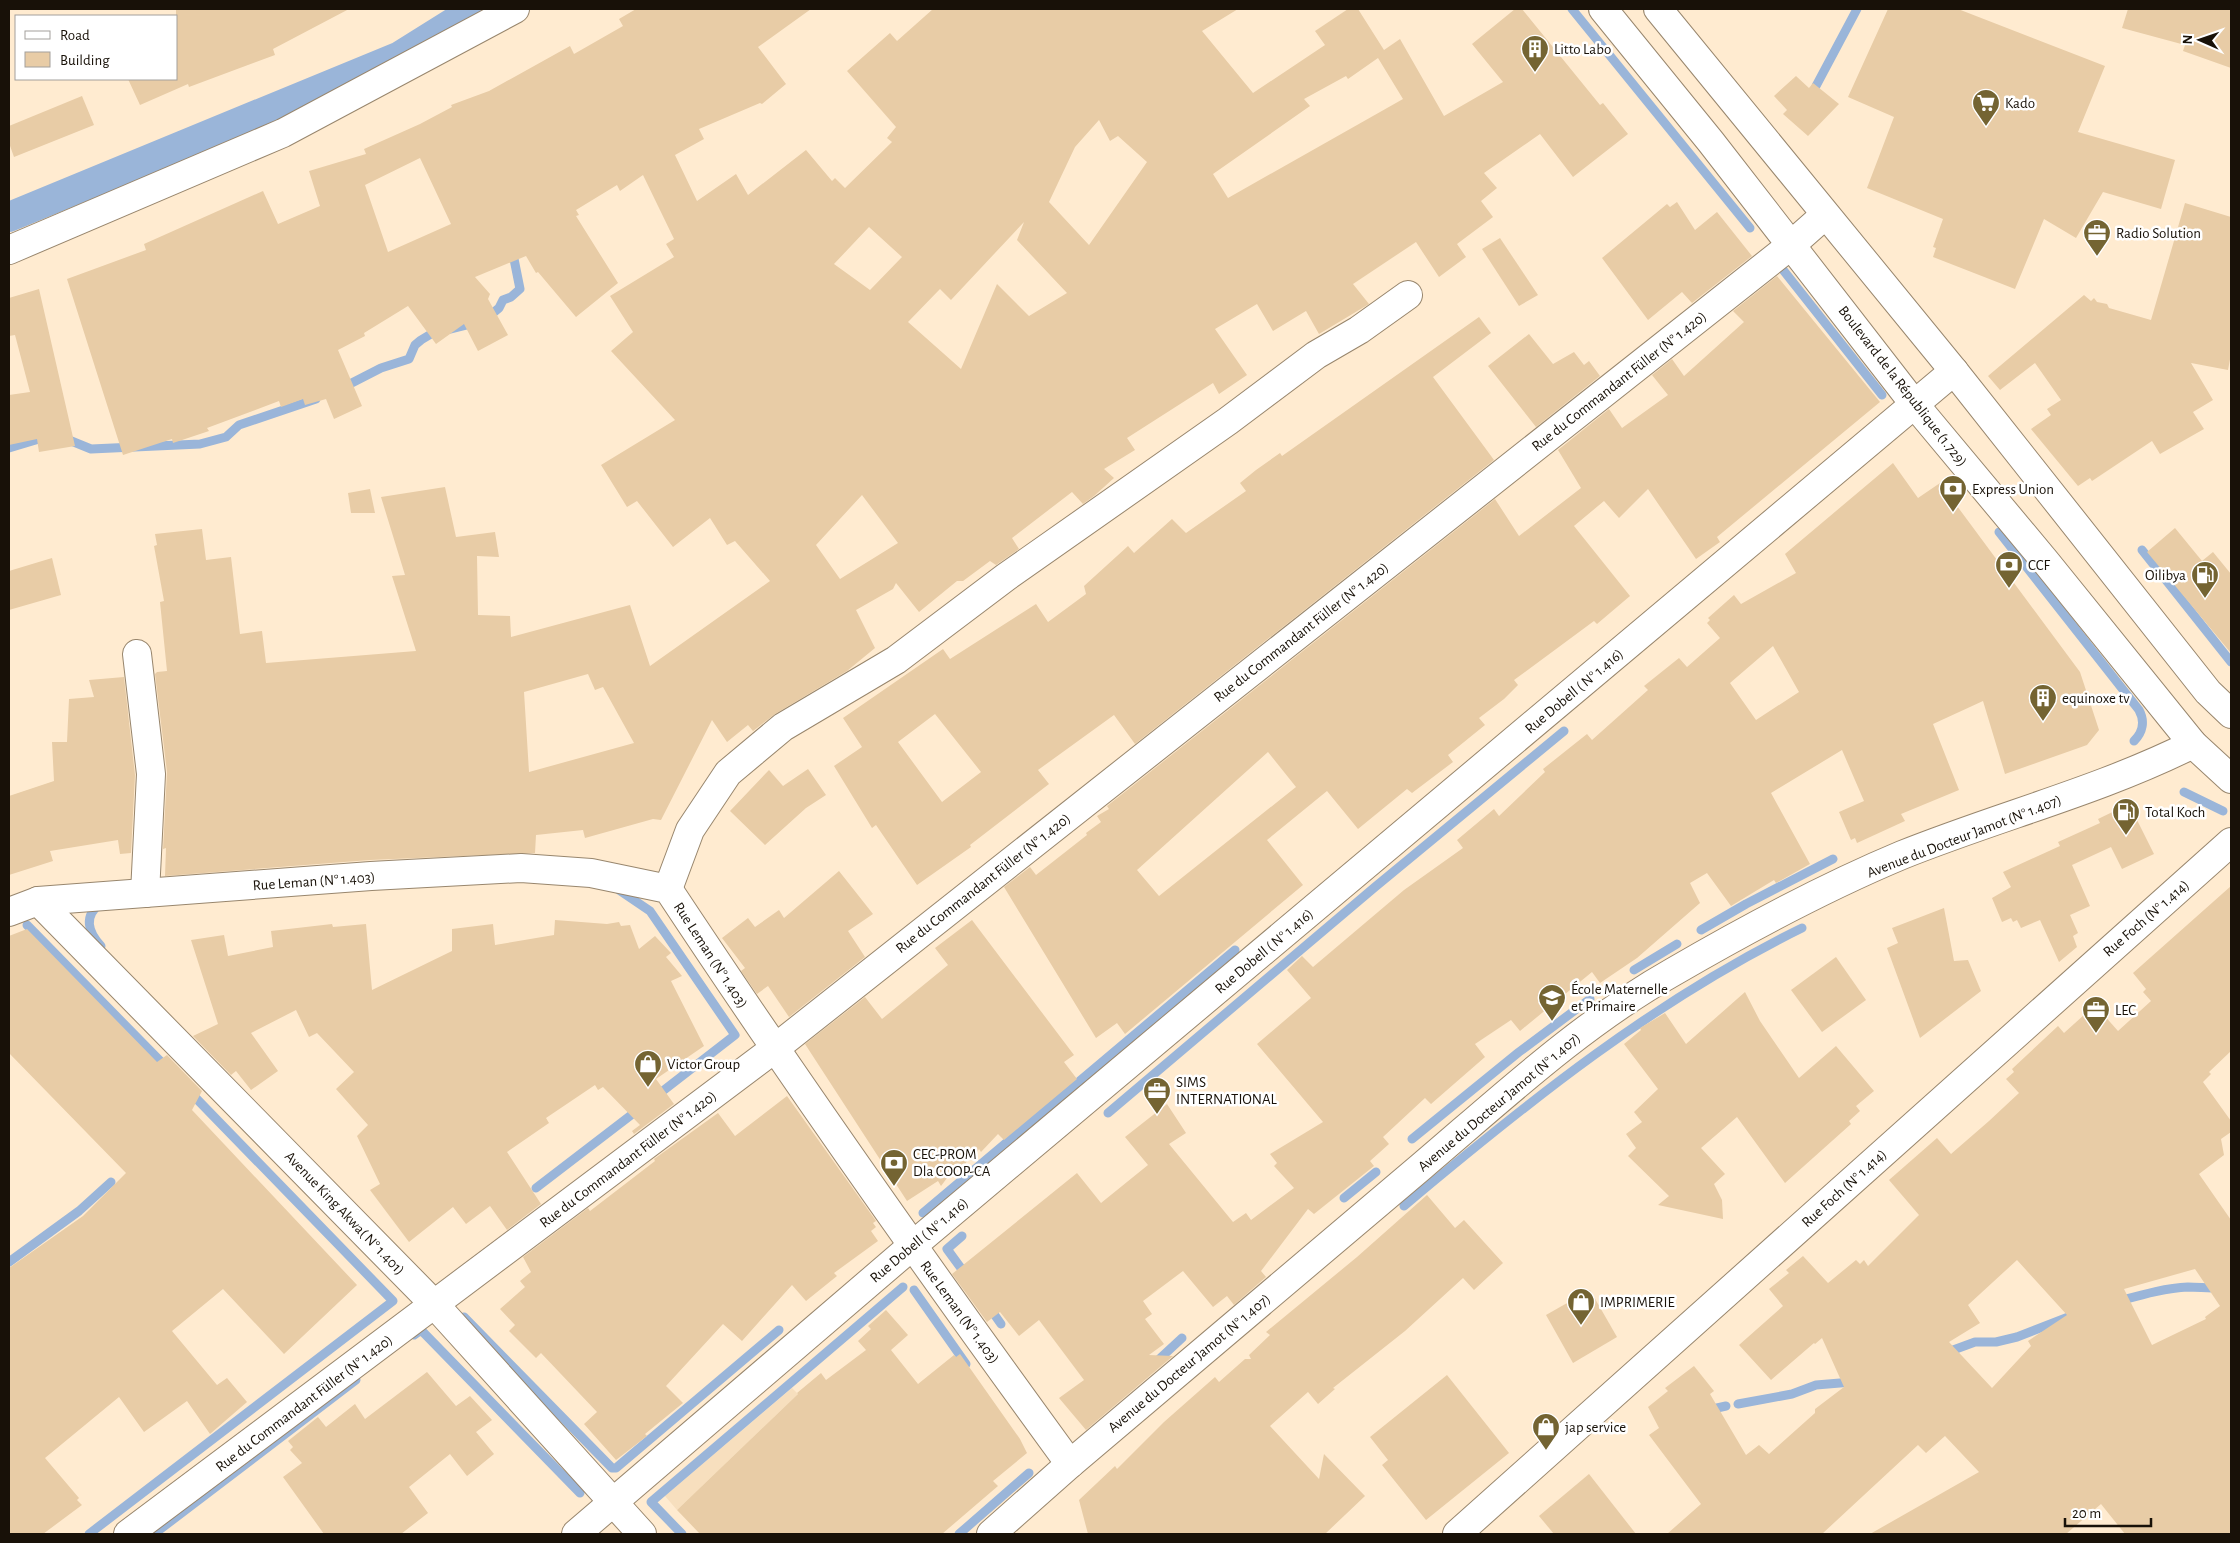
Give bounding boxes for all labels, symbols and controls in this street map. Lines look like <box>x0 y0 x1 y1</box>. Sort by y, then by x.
legend <box>15 15 178 80</box>
north arrow <box>2175 15 2225 65</box>
text: Road <box>60 28 90 43</box>
building icon: Litto Labo <box>1520 34 1550 73</box>
text: N <box>2181 34 2195 45</box>
place label: Litto Labo <box>1554 42 1611 57</box>
text: Building <box>60 53 110 68</box>
supermarket icon: Kado <box>1971 88 2001 127</box>
place label: Kado <box>2005 96 2035 111</box>
office icon: Radio Solution <box>2082 218 2112 257</box>
place label: Radio Solution <box>2116 226 2201 241</box>
street label: Boulevard de la République (1.729) <box>1835 303 1970 469</box>
street label: Rue du Commandant Füller (N° 1.420) <box>1529 309 1710 454</box>
bank icon: Express Union <box>1938 474 1968 513</box>
place label: Express Union <box>1972 482 2054 497</box>
bank icon: CCF <box>1994 550 2024 589</box>
place label: CCF <box>2028 558 2051 573</box>
street label: Rue du Commandant Füller (N° 1.420) <box>1211 560 1392 705</box>
fuel station icon: Oilibya <box>2190 560 2220 599</box>
place label: Oilibya <box>2145 568 2186 583</box>
street label: Rue Dobell ( N° 1.416) <box>1522 646 1626 737</box>
building icon: equinoxe tv <box>2028 683 2058 722</box>
place label: equinoxe tv <box>2062 691 2130 706</box>
street label: Avenue du Docteur Jamot (N° 1.407) <box>1865 792 2063 881</box>
fuel station icon: Total Koch <box>2111 797 2141 836</box>
place label: Total Koch <box>2145 805 2205 820</box>
street label: Rue du Commandant Füller (N° 1.420) <box>893 811 1074 956</box>
street label: Rue Leman (N° 1.403) <box>252 870 376 893</box>
street label: Rue Foch (N° 1.414) <box>2100 877 2192 960</box>
street label: Rue Leman (N° 1.403) <box>671 900 750 1011</box>
street label: Rue Dobell ( N° 1.416) <box>1212 906 1316 997</box>
place label: École Maternelle et Primaire <box>1571 980 1668 1014</box>
school or university icon: École Maternelle et Primaire <box>1537 983 1567 1022</box>
office icon: LEC <box>2081 995 2111 1034</box>
place label: LEC <box>2115 1003 2136 1018</box>
street label: Avenue du Docteur Jamot (N° 1.407) <box>1415 1030 1583 1175</box>
shop icon: Victor Group <box>633 1049 663 1088</box>
place label: Victor Group <box>667 1057 740 1072</box>
place label: SIMS INTERNATIONAL <box>1176 1075 1278 1107</box>
office icon: SIMS INTERNATIONAL <box>1142 1076 1172 1115</box>
street label: Rue du Commandant Füller (N° 1.420) <box>537 1088 720 1231</box>
street label: Rue Foch (N° 1.414) <box>1799 1146 1890 1230</box>
place label: CEC-PROM Dla COOP-CA <box>913 1147 991 1179</box>
bank icon: CEC-PROM Dla COOP-CA <box>879 1148 909 1187</box>
street label: Avenue King Akwa( N° 1.401) <box>282 1149 407 1278</box>
street label: Rue Dobell ( N° 1.416) <box>867 1195 971 1286</box>
street label: Rue Leman (N° 1.403) <box>917 1258 1002 1366</box>
shop icon: IMPRIMERIE <box>1566 1287 1596 1326</box>
street label: Avenue du Docteur Jamot (N° 1.407) <box>1105 1291 1273 1436</box>
place label: IMPRIMERIE <box>1600 1295 1675 1310</box>
street label: Rue du Commandant Füller (N° 1.420) <box>213 1332 396 1475</box>
shop icon: jap service <box>1531 1412 1561 1451</box>
place label: jap service <box>1565 1420 1626 1435</box>
scale bar <box>2065 1496 2151 1528</box>
text: 20 m <box>2072 1506 2101 1521</box>

